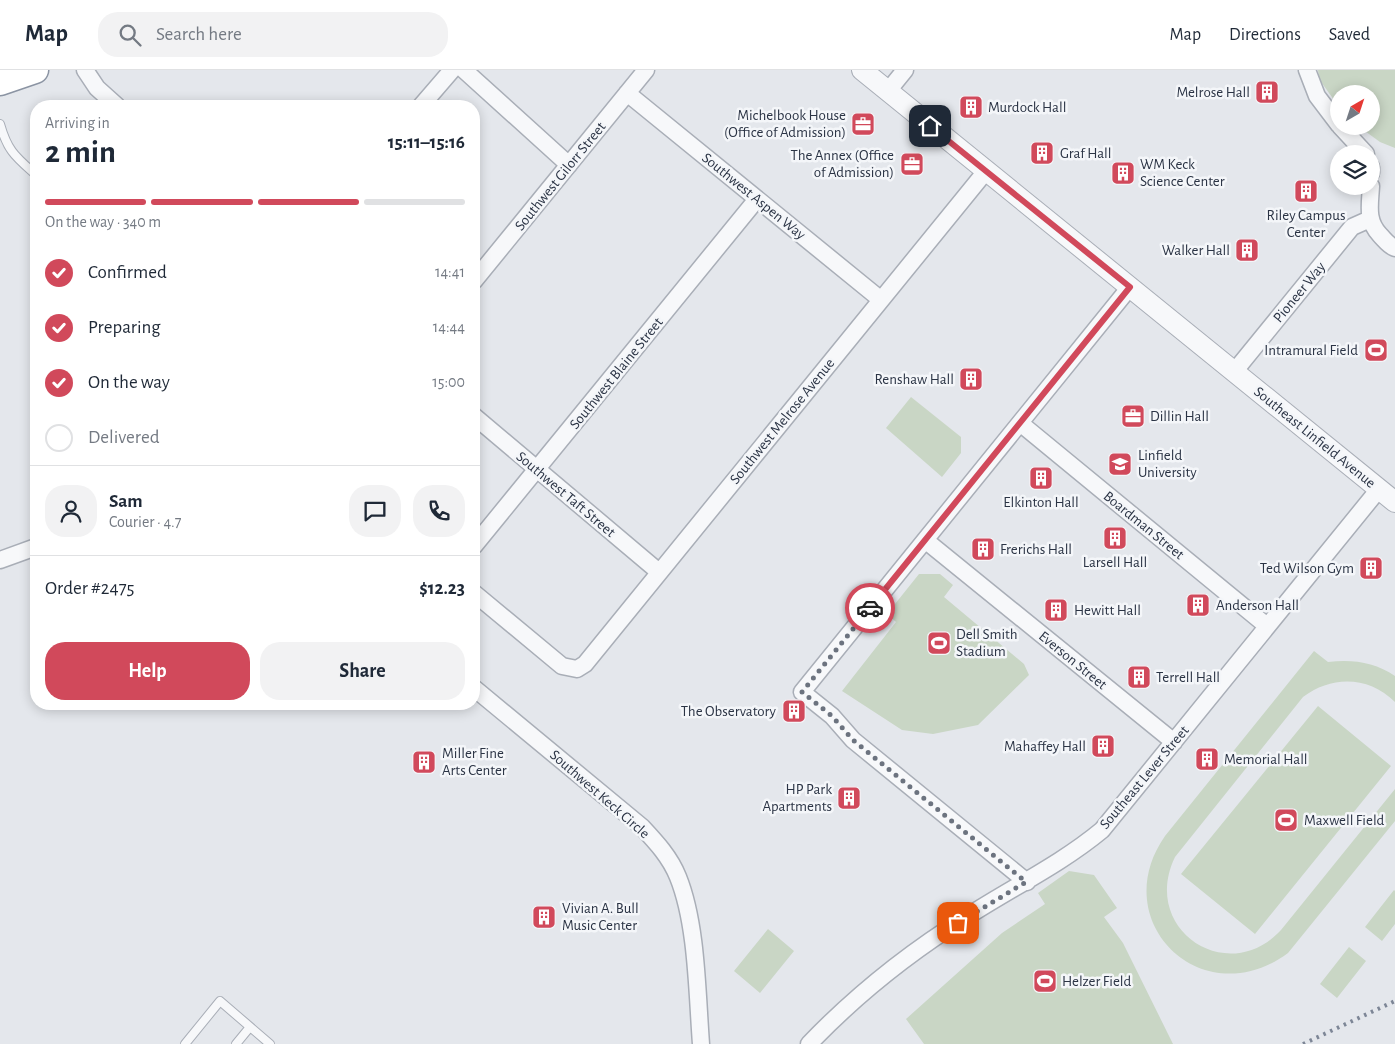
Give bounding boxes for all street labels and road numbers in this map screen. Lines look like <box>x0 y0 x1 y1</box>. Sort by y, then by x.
street label: Southwest Gilorr Street <box>512 119 609 233</box>
street label: Southwest Aspen Way <box>699 150 809 243</box>
street label: Pioneer Way <box>1271 259 1329 326</box>
street label: Southwest Blaine Street <box>567 315 666 432</box>
street label: Southwest Melrose Avenue <box>727 356 838 487</box>
street label: Southeast Linfield Avenue <box>1251 384 1378 491</box>
street label: Southwest Taft Street <box>513 449 618 540</box>
street label: Boardman Street <box>1101 488 1187 562</box>
street label: Everson Street <box>1036 628 1110 692</box>
street label: Southeast Lever Street <box>1097 723 1192 832</box>
street label: Southwest Keck Circle <box>547 747 652 842</box>

